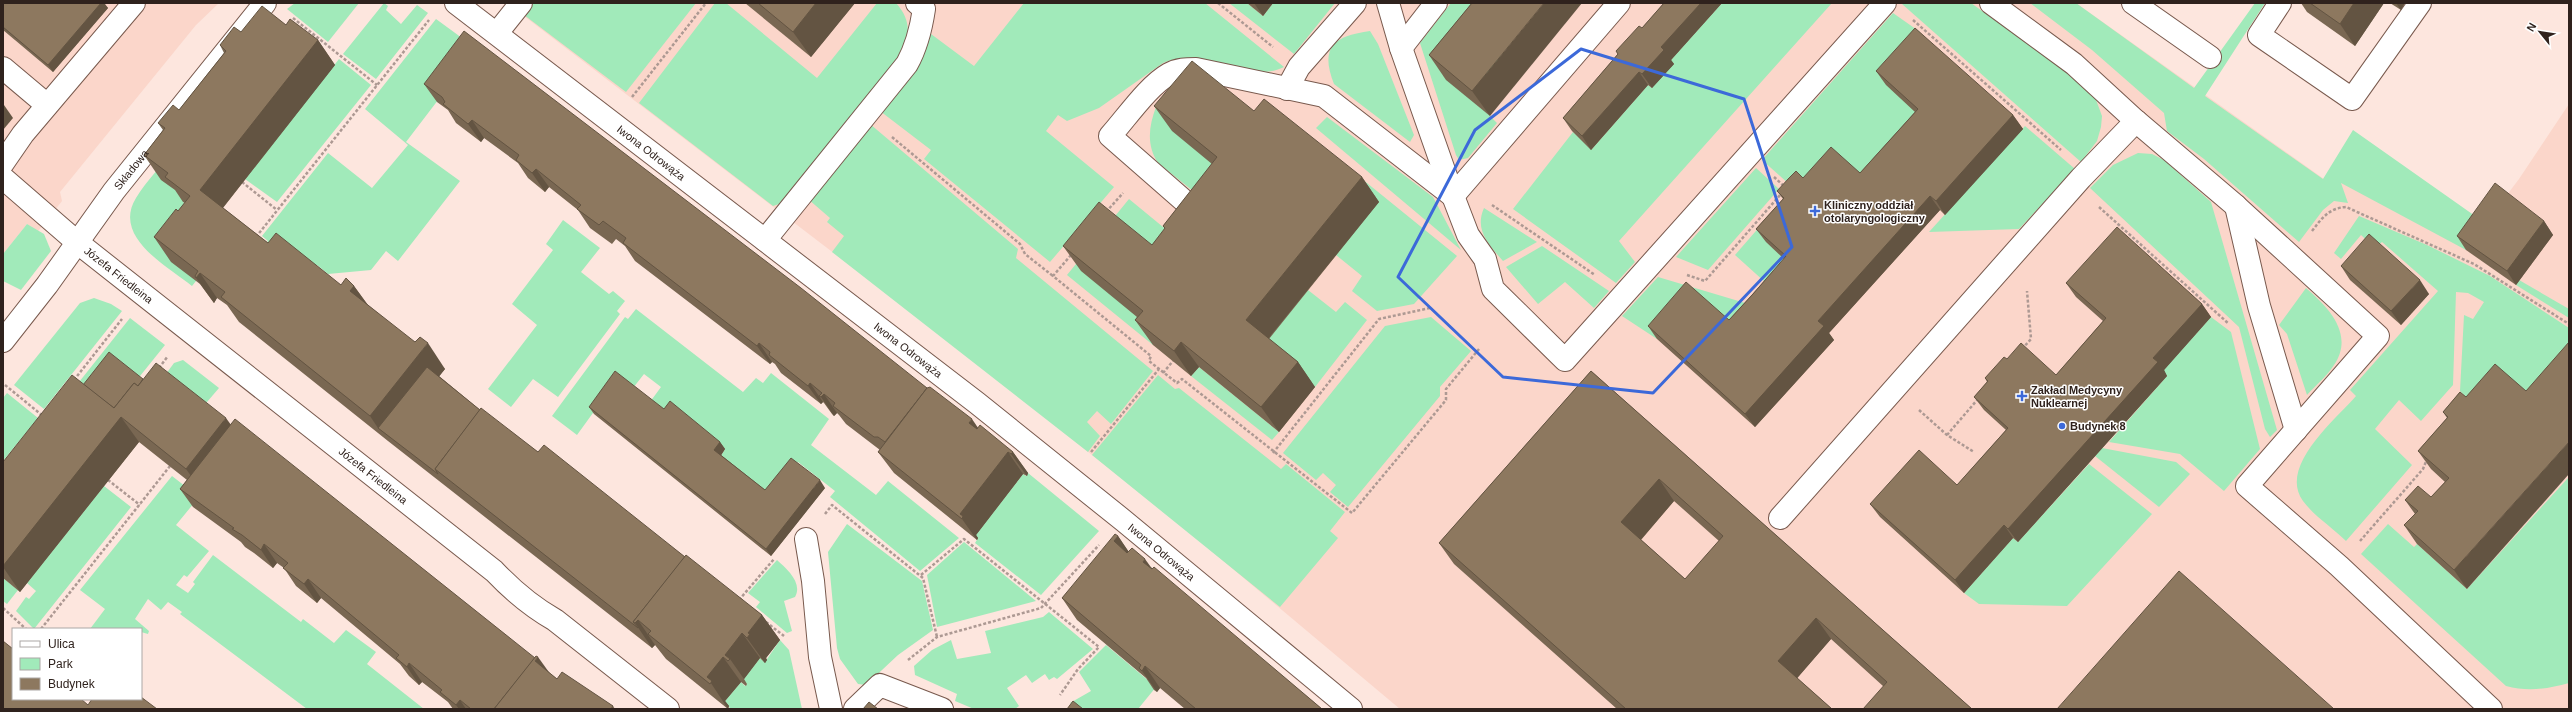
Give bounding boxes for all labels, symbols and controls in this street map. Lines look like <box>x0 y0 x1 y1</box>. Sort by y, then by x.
north arrow <box>2520 12 2560 52</box>
text: N <box>2524 21 2539 33</box>
street label: Iwona Odrowąża <box>615 123 688 183</box>
street label: Składowa <box>111 147 151 192</box>
place label: Kliniczny oddział otolaryngologiczny <box>1824 199 1926 224</box>
marker: Kliniczny oddział otolaryngologiczny <box>1809 205 1821 217</box>
street label: Józefa Friedleina <box>82 244 156 306</box>
street label: Iwona Odrowąża <box>872 320 945 381</box>
place label: Zakład Medycyny Nuklearnej <box>2031 384 2123 409</box>
marker: Zakład Medycyny Nuklearnej <box>2016 390 2028 402</box>
place label: Budynek 8 <box>2070 420 2126 432</box>
marker: Budynek 8 <box>2057 421 2067 431</box>
street label: Józefa Friedleina <box>336 445 410 507</box>
street label: Iwona Odrowąża <box>1126 521 1198 584</box>
legend <box>12 628 142 700</box>
text: Ulica <box>48 637 75 651</box>
text: Park <box>48 657 74 671</box>
text: Budynek <box>48 677 96 691</box>

